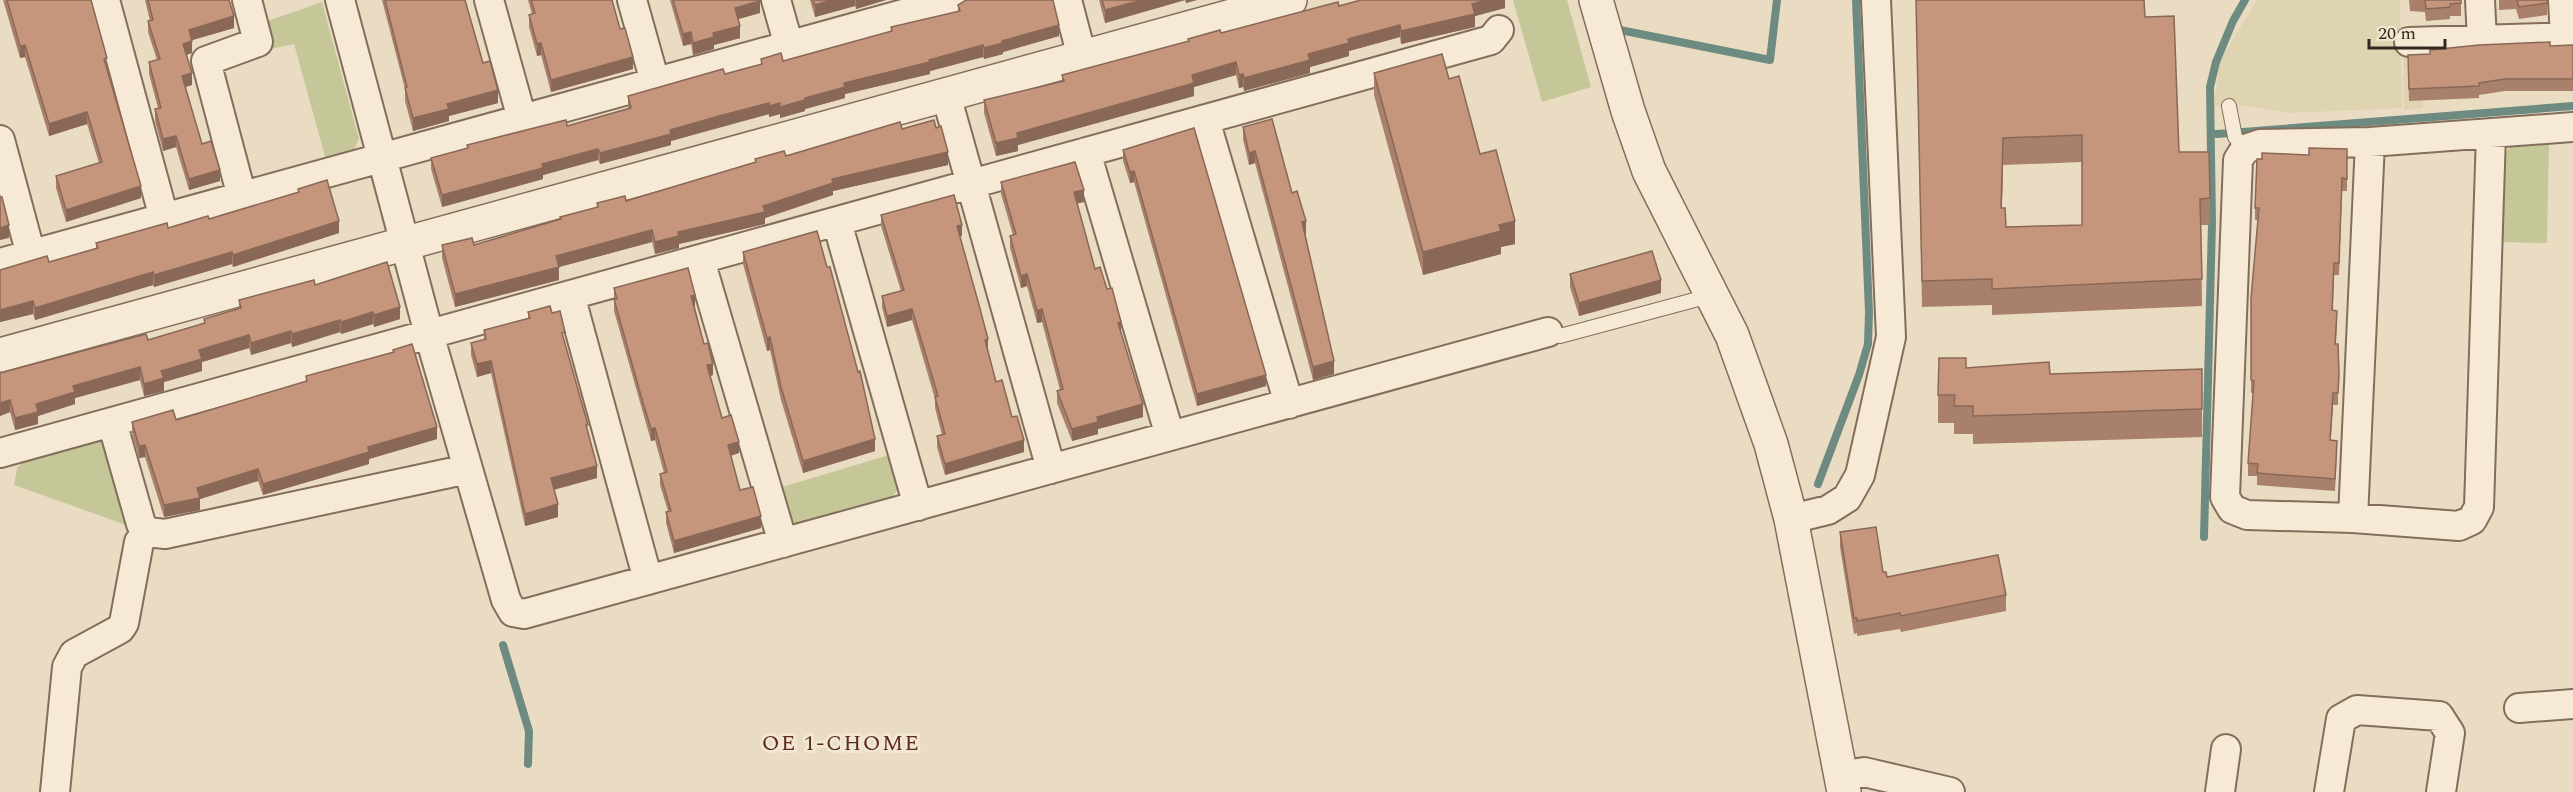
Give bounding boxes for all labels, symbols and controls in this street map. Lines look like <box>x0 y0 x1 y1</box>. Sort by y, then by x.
scale bar <box>2369 12 2446 50</box>
text: 20 m <box>2378 20 2416 47</box>
district label: OE 1-CHOME <box>762 727 920 760</box>

